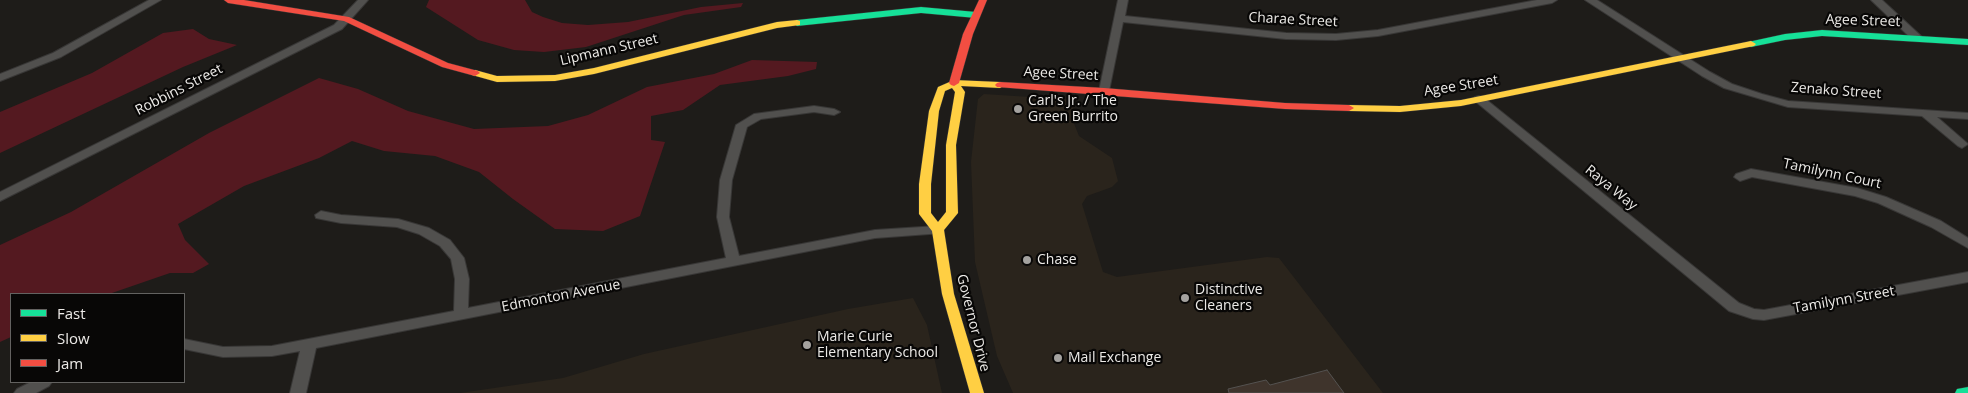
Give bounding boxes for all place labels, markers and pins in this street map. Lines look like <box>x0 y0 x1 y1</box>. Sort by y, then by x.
place label: Carl's Jr. / The Green Burrito <box>1028 93 1118 125</box>
marker: Carl's Jr. / The Green Burrito <box>1012 103 1024 115</box>
place label: Chase <box>1037 252 1077 268</box>
marker: Chase <box>1021 254 1033 266</box>
place label: Distinctive Cleaners <box>1195 282 1263 314</box>
marker: Distinctive Cleaners <box>1179 292 1191 304</box>
place label: Marie Curie Elementary School <box>817 329 938 362</box>
marker: Marie Curie Elementary School <box>801 339 813 351</box>
place label: Mail Exchange <box>1068 350 1161 366</box>
marker: Mail Exchange <box>1052 352 1064 364</box>

